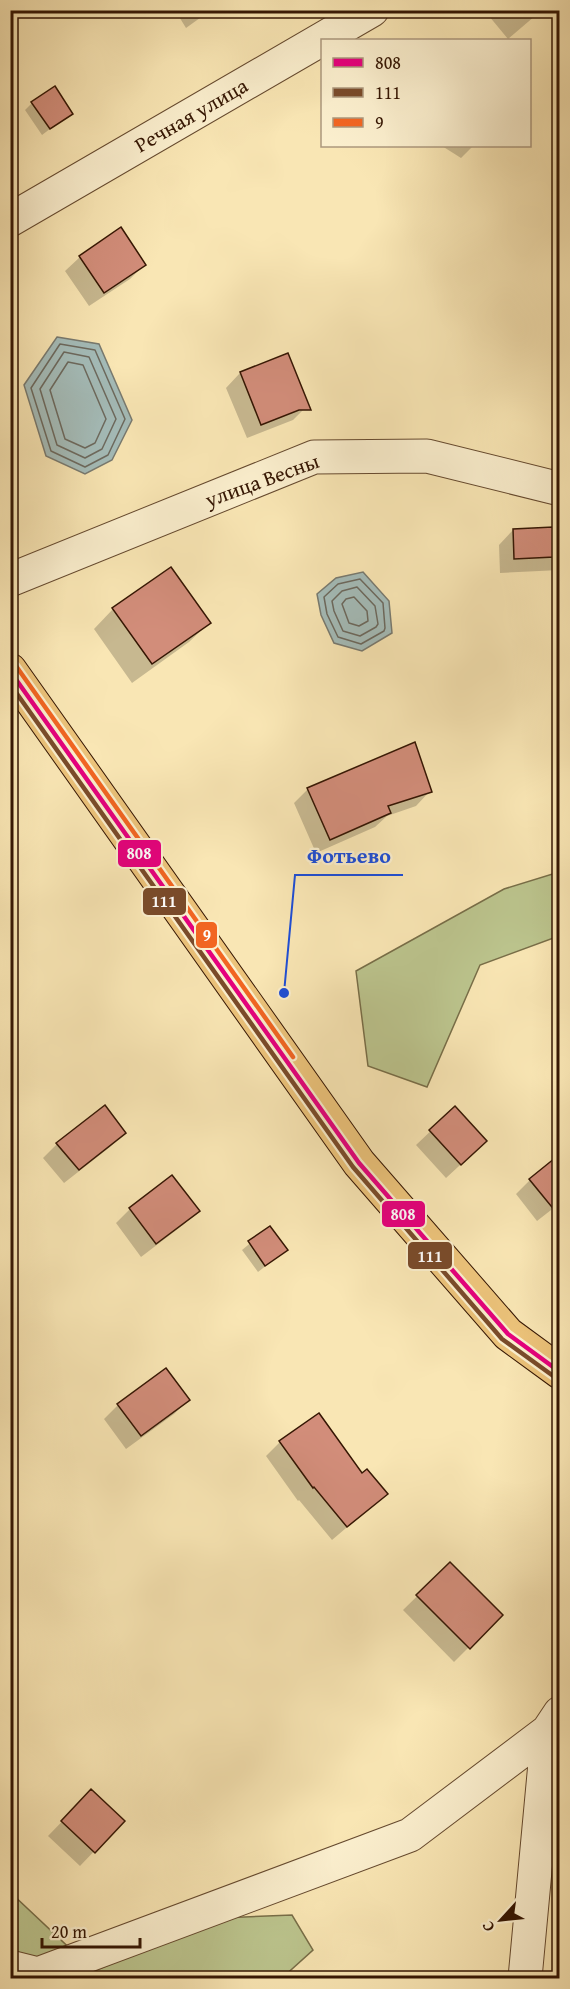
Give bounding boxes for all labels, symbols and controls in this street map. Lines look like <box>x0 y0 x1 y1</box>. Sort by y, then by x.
legend <box>321 39 531 147</box>
text: 808 <box>375 49 401 76</box>
street label: Речная улица <box>128 70 254 160</box>
text: 111 <box>375 79 401 106</box>
text: 9 <box>375 109 384 136</box>
street label: улица Весны <box>200 445 324 515</box>
callout: Фотьево <box>295 835 403 875</box>
line badge: 808 <box>117 839 162 868</box>
text: Фотьево <box>307 839 391 871</box>
text: 808 <box>127 841 151 865</box>
line badge: 111 <box>142 887 187 916</box>
text: 111 <box>152 889 176 913</box>
line badge: 9 <box>195 921 218 949</box>
text: 9 <box>203 923 211 947</box>
line badge: 808 <box>381 1200 426 1228</box>
text: 808 <box>391 1202 415 1226</box>
line badge: 111 <box>407 1241 453 1270</box>
text: 111 <box>418 1244 442 1268</box>
north arrow <box>471 1890 531 1950</box>
scale bar <box>42 1911 140 1949</box>
text: С <box>475 1917 500 1936</box>
text: 20 m <box>51 1918 87 1945</box>

